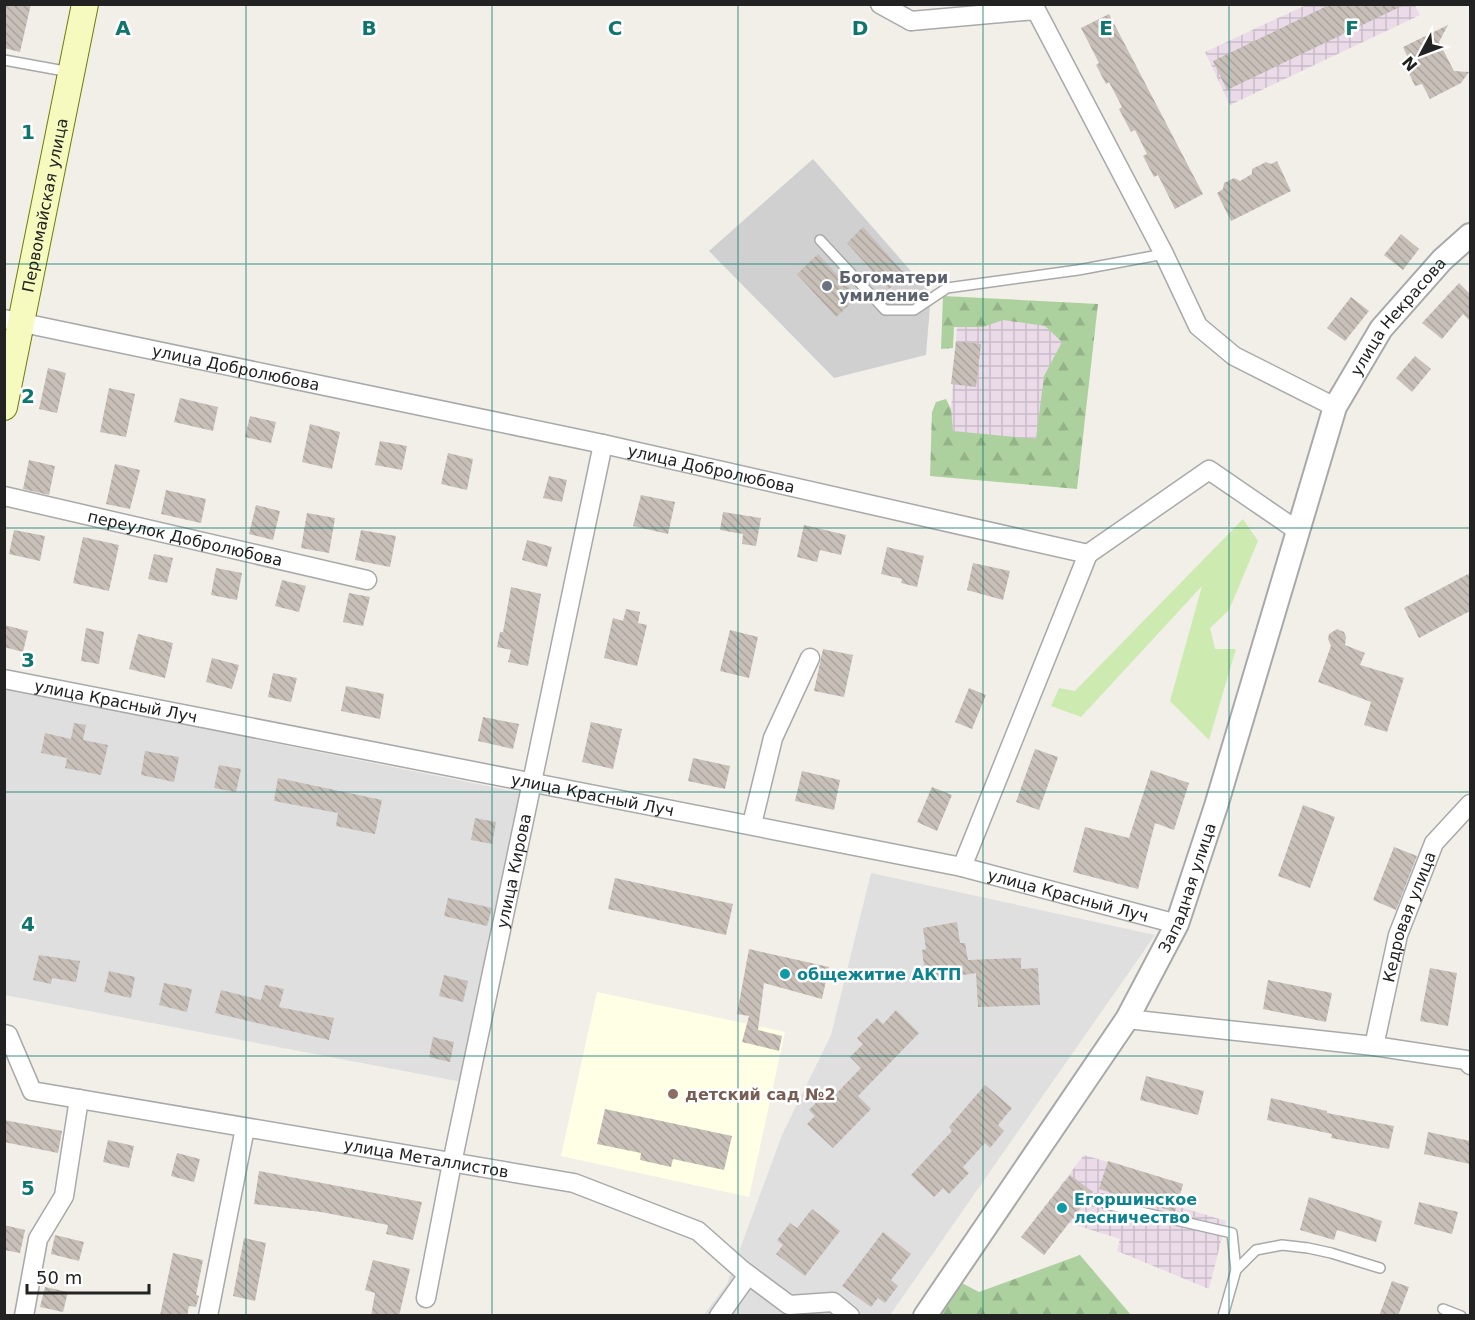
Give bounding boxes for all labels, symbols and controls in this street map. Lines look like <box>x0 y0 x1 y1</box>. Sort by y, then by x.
text: A <box>115 16 131 40</box>
text: B <box>361 16 377 40</box>
text: C <box>608 16 622 40</box>
text: D <box>852 16 868 40</box>
text: E <box>1099 16 1113 40</box>
text: F <box>1345 16 1359 40</box>
north arrow <box>1391 24 1451 84</box>
text: N <box>1398 52 1422 75</box>
street label: Первомайская улица <box>18 116 72 294</box>
text: 1 <box>21 120 35 144</box>
street label: улица Некрасова <box>1347 253 1450 379</box>
place label: Богоматери умиление <box>839 268 948 305</box>
marker: Богоматери умиление <box>820 279 834 293</box>
street label: улица Добролюбова <box>150 341 321 395</box>
text: 2 <box>21 384 35 408</box>
street label: улица Добролюбова <box>626 441 797 497</box>
street label: переулок Добролюбова <box>86 507 284 570</box>
text: 3 <box>21 648 35 672</box>
street label: улица Красный Луч <box>33 676 199 727</box>
street label: улица Красный Луч <box>510 770 676 820</box>
street label: улица Кирова <box>493 812 535 930</box>
street label: Западная улица <box>1155 820 1220 956</box>
street label: Кедровая улица <box>1379 849 1440 984</box>
street label: улица Красный Луч <box>985 865 1150 926</box>
text: 4 <box>21 912 35 936</box>
place label: общежитие АКТП <box>797 965 962 984</box>
marker: общежитие АКТП <box>778 967 792 981</box>
place label: детский сад №2 <box>685 1085 836 1104</box>
marker: детский сад №2 <box>666 1087 680 1101</box>
street label: улица Металлистов <box>342 1135 510 1182</box>
text: 5 <box>21 1176 35 1200</box>
place label: Егоршинское лесничество <box>1074 1190 1197 1227</box>
marker: Егоршинское лесничество <box>1055 1201 1069 1215</box>
scale bar <box>27 1257 148 1295</box>
text: 50 m <box>36 1267 82 1288</box>

